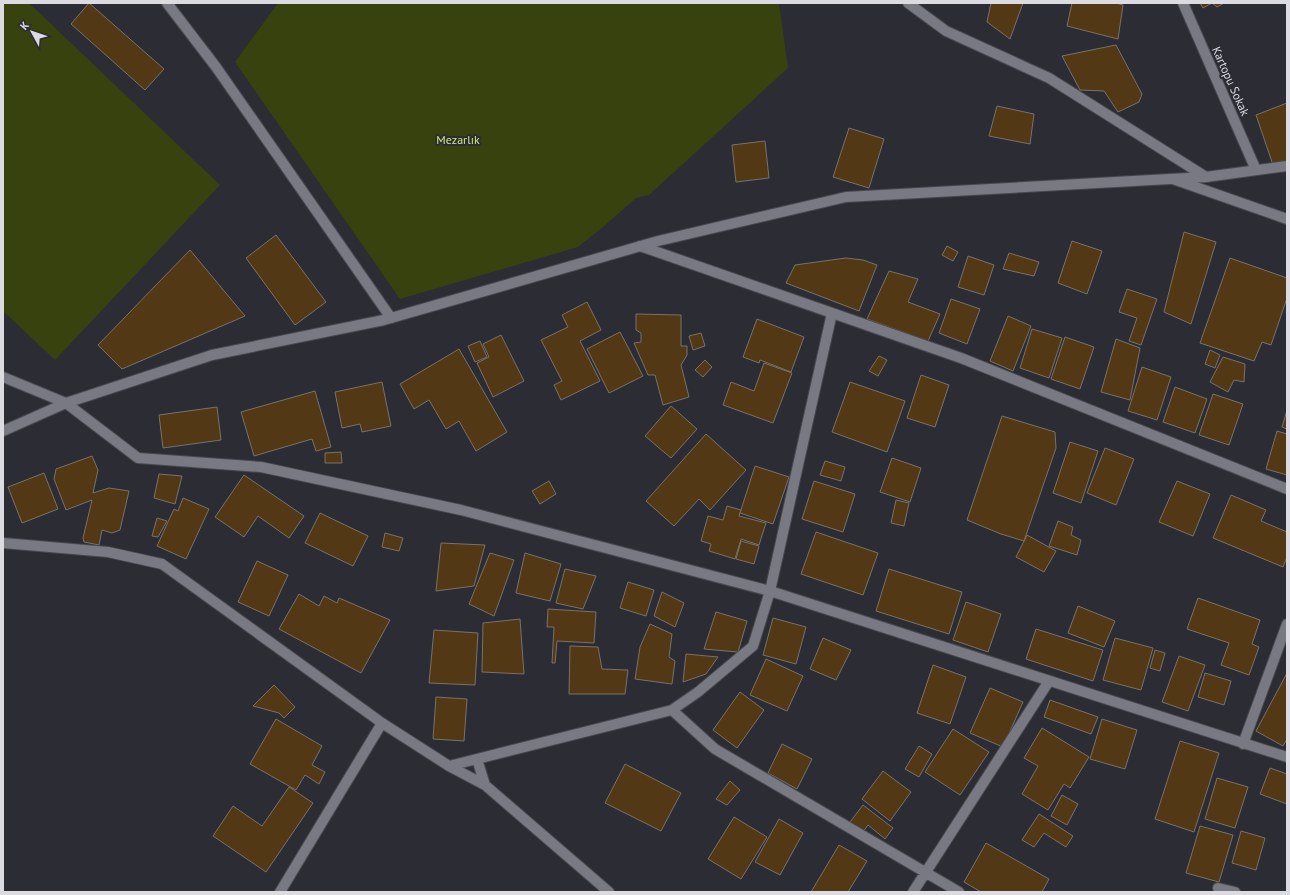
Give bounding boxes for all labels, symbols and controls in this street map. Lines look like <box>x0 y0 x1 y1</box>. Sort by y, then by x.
north arrow <box>12 12 52 52</box>
text: K <box>17 18 32 33</box>
street label: Kartopu Sokak <box>1209 44 1253 118</box>
park label: Mezarlık <box>436 132 480 147</box>

